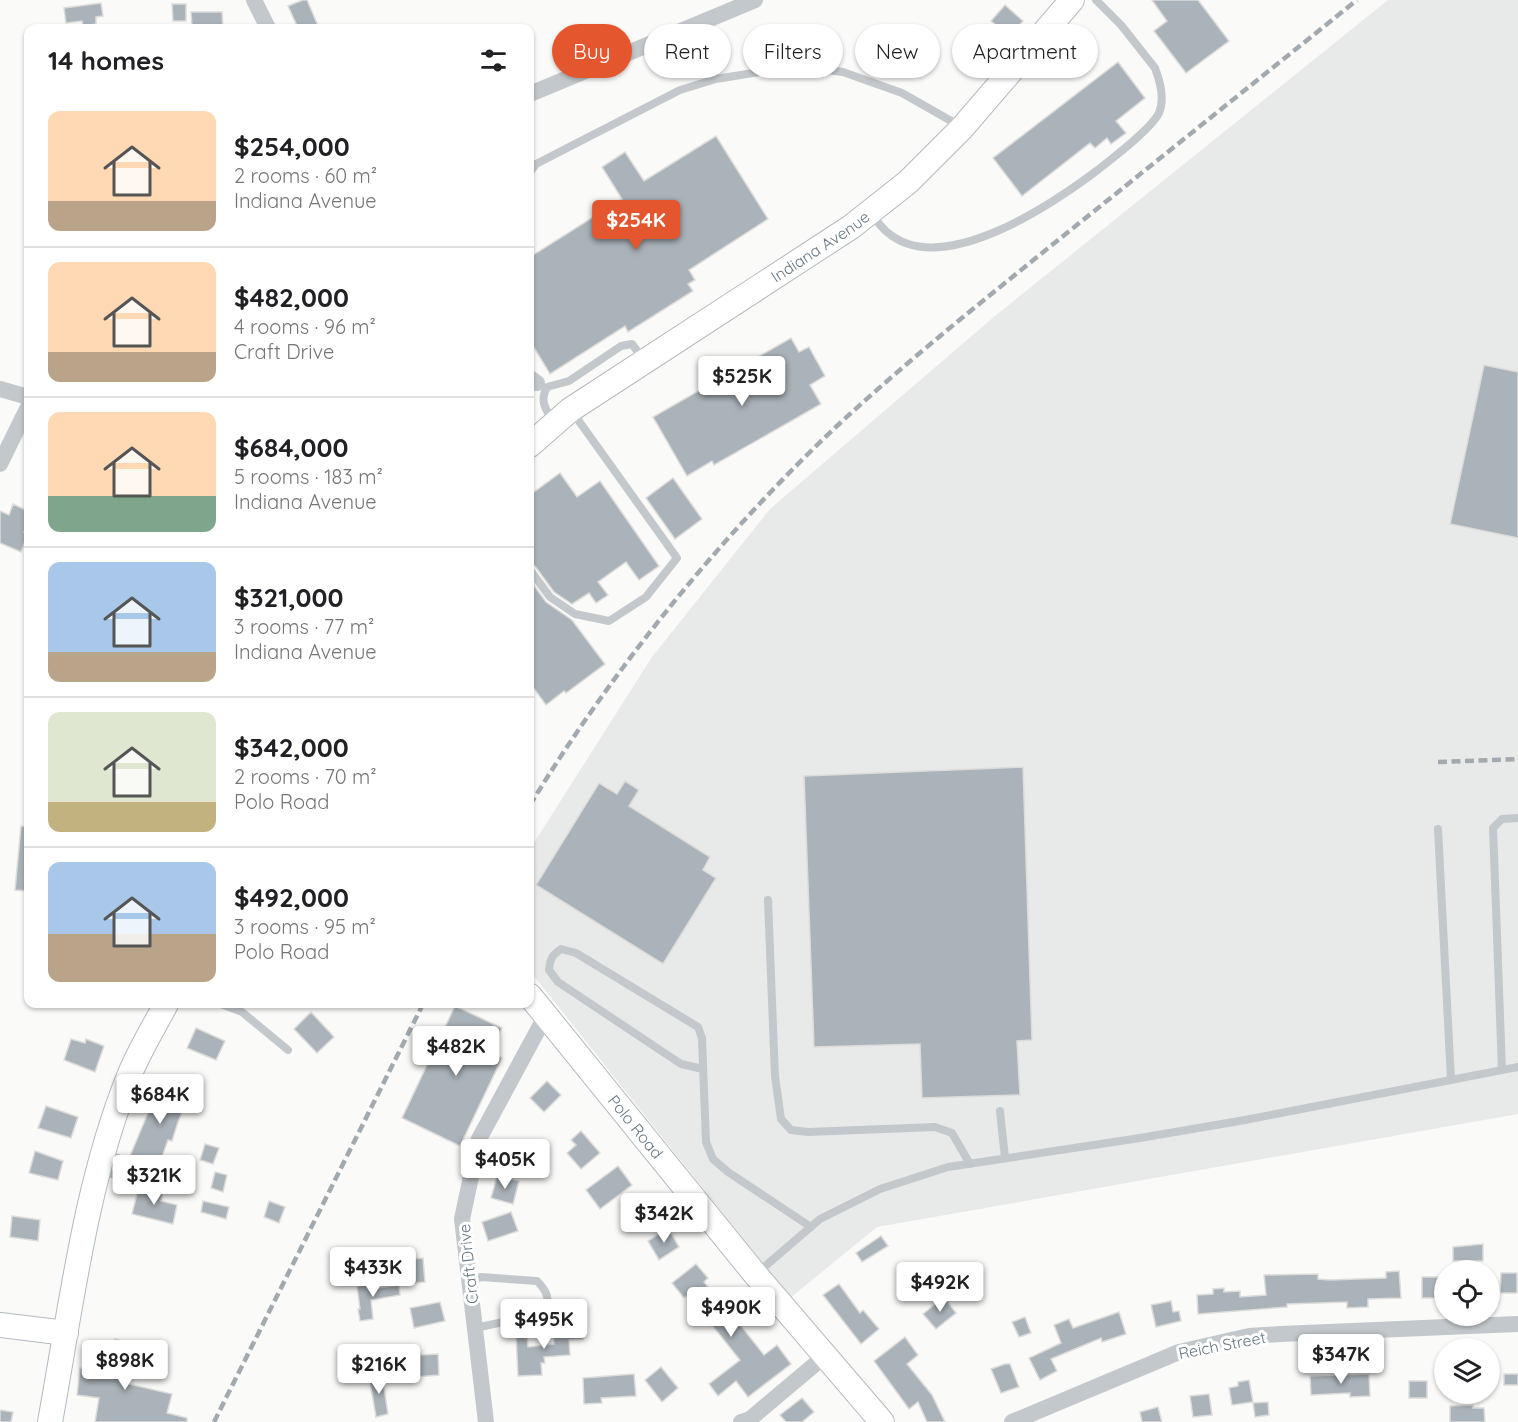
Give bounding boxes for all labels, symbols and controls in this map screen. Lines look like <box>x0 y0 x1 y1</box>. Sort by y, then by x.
chip: Buy <box>552 24 632 78</box>
chip: Rent <box>644 24 731 78</box>
chip: Filters <box>743 24 843 78</box>
chip: New <box>855 24 940 78</box>
chip: Apartment <box>952 24 1098 78</box>
text: 14 homes <box>48 44 164 77</box>
icon: filters <box>477 44 510 77</box>
text: $254,000 <box>234 130 350 163</box>
icon: home <box>96 135 168 207</box>
text: 2 rooms · 60 m² <box>234 163 377 188</box>
text: Indiana Avenue <box>234 188 377 213</box>
pin: $254K <box>594 200 678 251</box>
street label: Indiana Avenue <box>767 206 873 286</box>
text: $254K <box>606 207 666 232</box>
text: $482,000 <box>234 281 349 314</box>
icon: home <box>96 286 168 358</box>
text: 4 rooms · 96 m² <box>234 314 376 339</box>
text: Craft Drive <box>234 339 334 364</box>
pin: $525K <box>700 356 784 407</box>
text: $525K <box>712 363 772 388</box>
text: $684,000 <box>234 431 348 464</box>
icon: home <box>96 436 168 508</box>
text: 5 rooms · 183 m² <box>234 464 383 489</box>
text: Indiana Avenue <box>234 489 377 514</box>
text: $321,000 <box>234 581 343 614</box>
icon: home <box>96 586 168 658</box>
text: 3 rooms · 77 m² <box>234 614 374 639</box>
text: Indiana Avenue <box>234 639 377 664</box>
text: $342,000 <box>234 731 349 764</box>
icon: home <box>96 736 168 808</box>
text: 2 rooms · 70 m² <box>234 764 377 789</box>
text: Polo Road <box>234 789 329 814</box>
text: $492,000 <box>234 881 349 914</box>
icon: home <box>96 886 168 958</box>
text: 3 rooms · 95 m² <box>234 914 376 939</box>
text: Polo Road <box>234 939 329 964</box>
pin: $482K <box>414 1026 498 1077</box>
text: $482K <box>426 1033 486 1058</box>
pin: $684K <box>118 1074 202 1125</box>
text: $684K <box>131 1081 189 1106</box>
street label: Polo Road <box>604 1091 667 1163</box>
pin: $405K <box>463 1139 547 1190</box>
text: $405K <box>475 1146 535 1171</box>
pin: $321K <box>112 1155 196 1206</box>
text: $321K <box>127 1162 181 1187</box>
pin: $342K <box>622 1193 706 1244</box>
text: $342K <box>635 1200 693 1225</box>
street label: Craft Drive <box>454 1223 482 1305</box>
pin: $433K <box>331 1247 415 1298</box>
text: $433K <box>344 1254 402 1279</box>
map controls <box>1434 1260 1500 1404</box>
button: locate <box>1434 1260 1500 1326</box>
pin: $492K <box>898 1262 982 1313</box>
text: $492K <box>910 1269 970 1294</box>
pin: $490K <box>689 1287 773 1338</box>
text: $490K <box>701 1294 761 1319</box>
pin: $495K <box>502 1299 586 1350</box>
text: $495K <box>514 1306 574 1331</box>
street label: Reich Street <box>1177 1327 1267 1363</box>
pin: $347K <box>1299 1334 1383 1385</box>
button: layers <box>1434 1338 1500 1404</box>
pin: $898K <box>83 1340 167 1391</box>
text: $347K <box>1312 1341 1370 1366</box>
pin: $216K <box>337 1344 421 1395</box>
text: $898K <box>96 1347 154 1372</box>
text: $216K <box>351 1351 407 1376</box>

